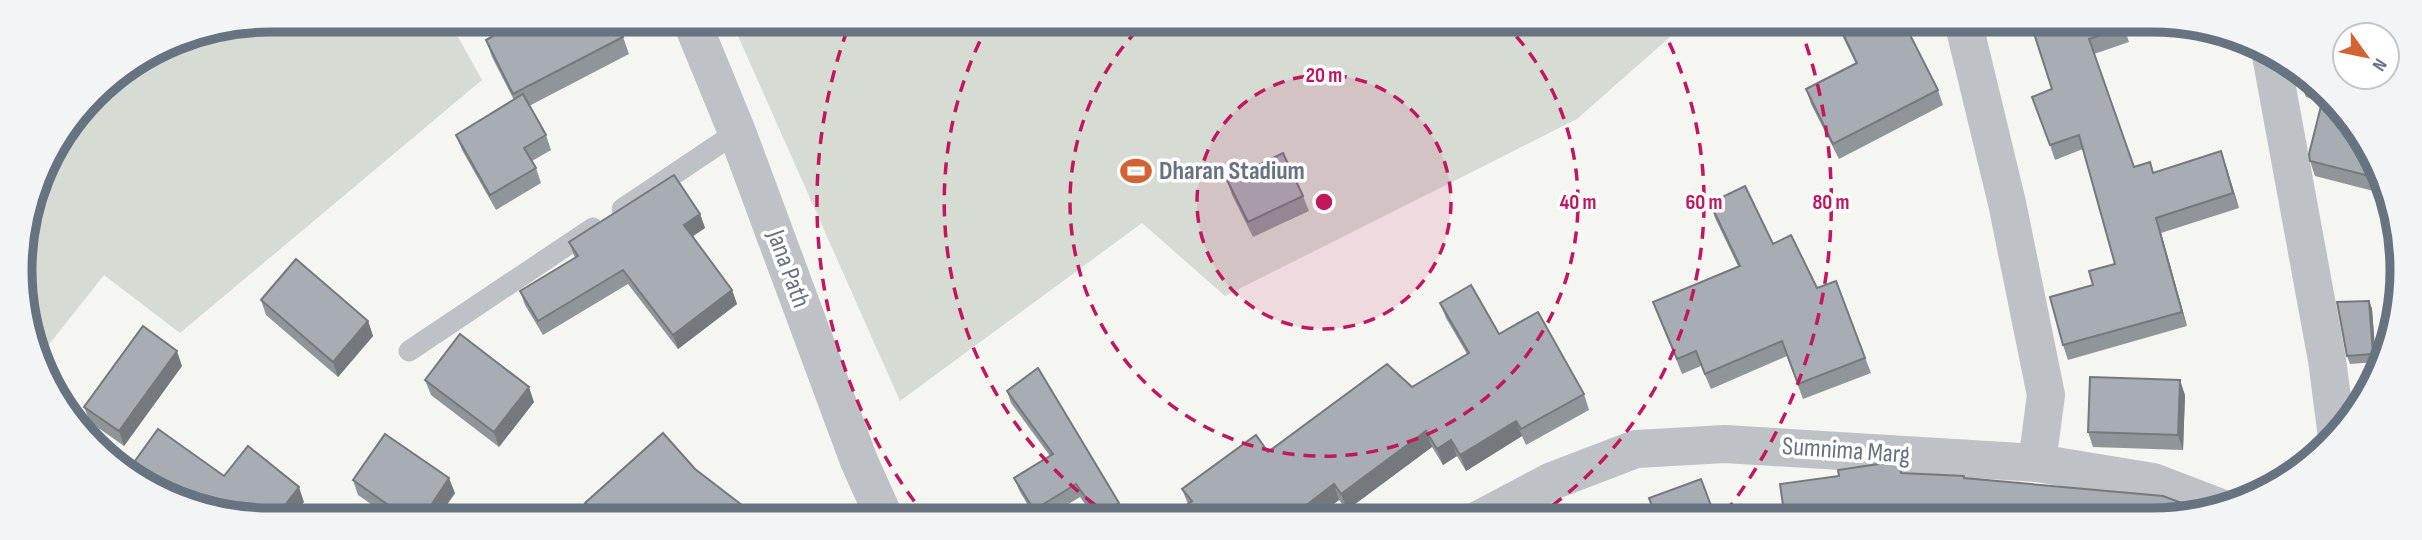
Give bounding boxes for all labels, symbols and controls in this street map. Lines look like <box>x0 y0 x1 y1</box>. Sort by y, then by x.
north arrow <box>2331 21 2401 91</box>
text: N <box>2367 54 2391 75</box>
text: 20 m <box>1306 63 1342 88</box>
sports icon: Dharan Stadium <box>1119 154 1153 188</box>
place label: Dharan Stadium <box>1159 156 1305 187</box>
centre of rings <box>1312 190 1336 214</box>
text: 40 m <box>1560 190 1596 215</box>
text: 60 m <box>1685 190 1723 215</box>
text: 80 m <box>1812 190 1850 215</box>
street label: Jana Path <box>759 225 816 312</box>
street label: Sumnima Marg <box>1781 431 1911 471</box>

